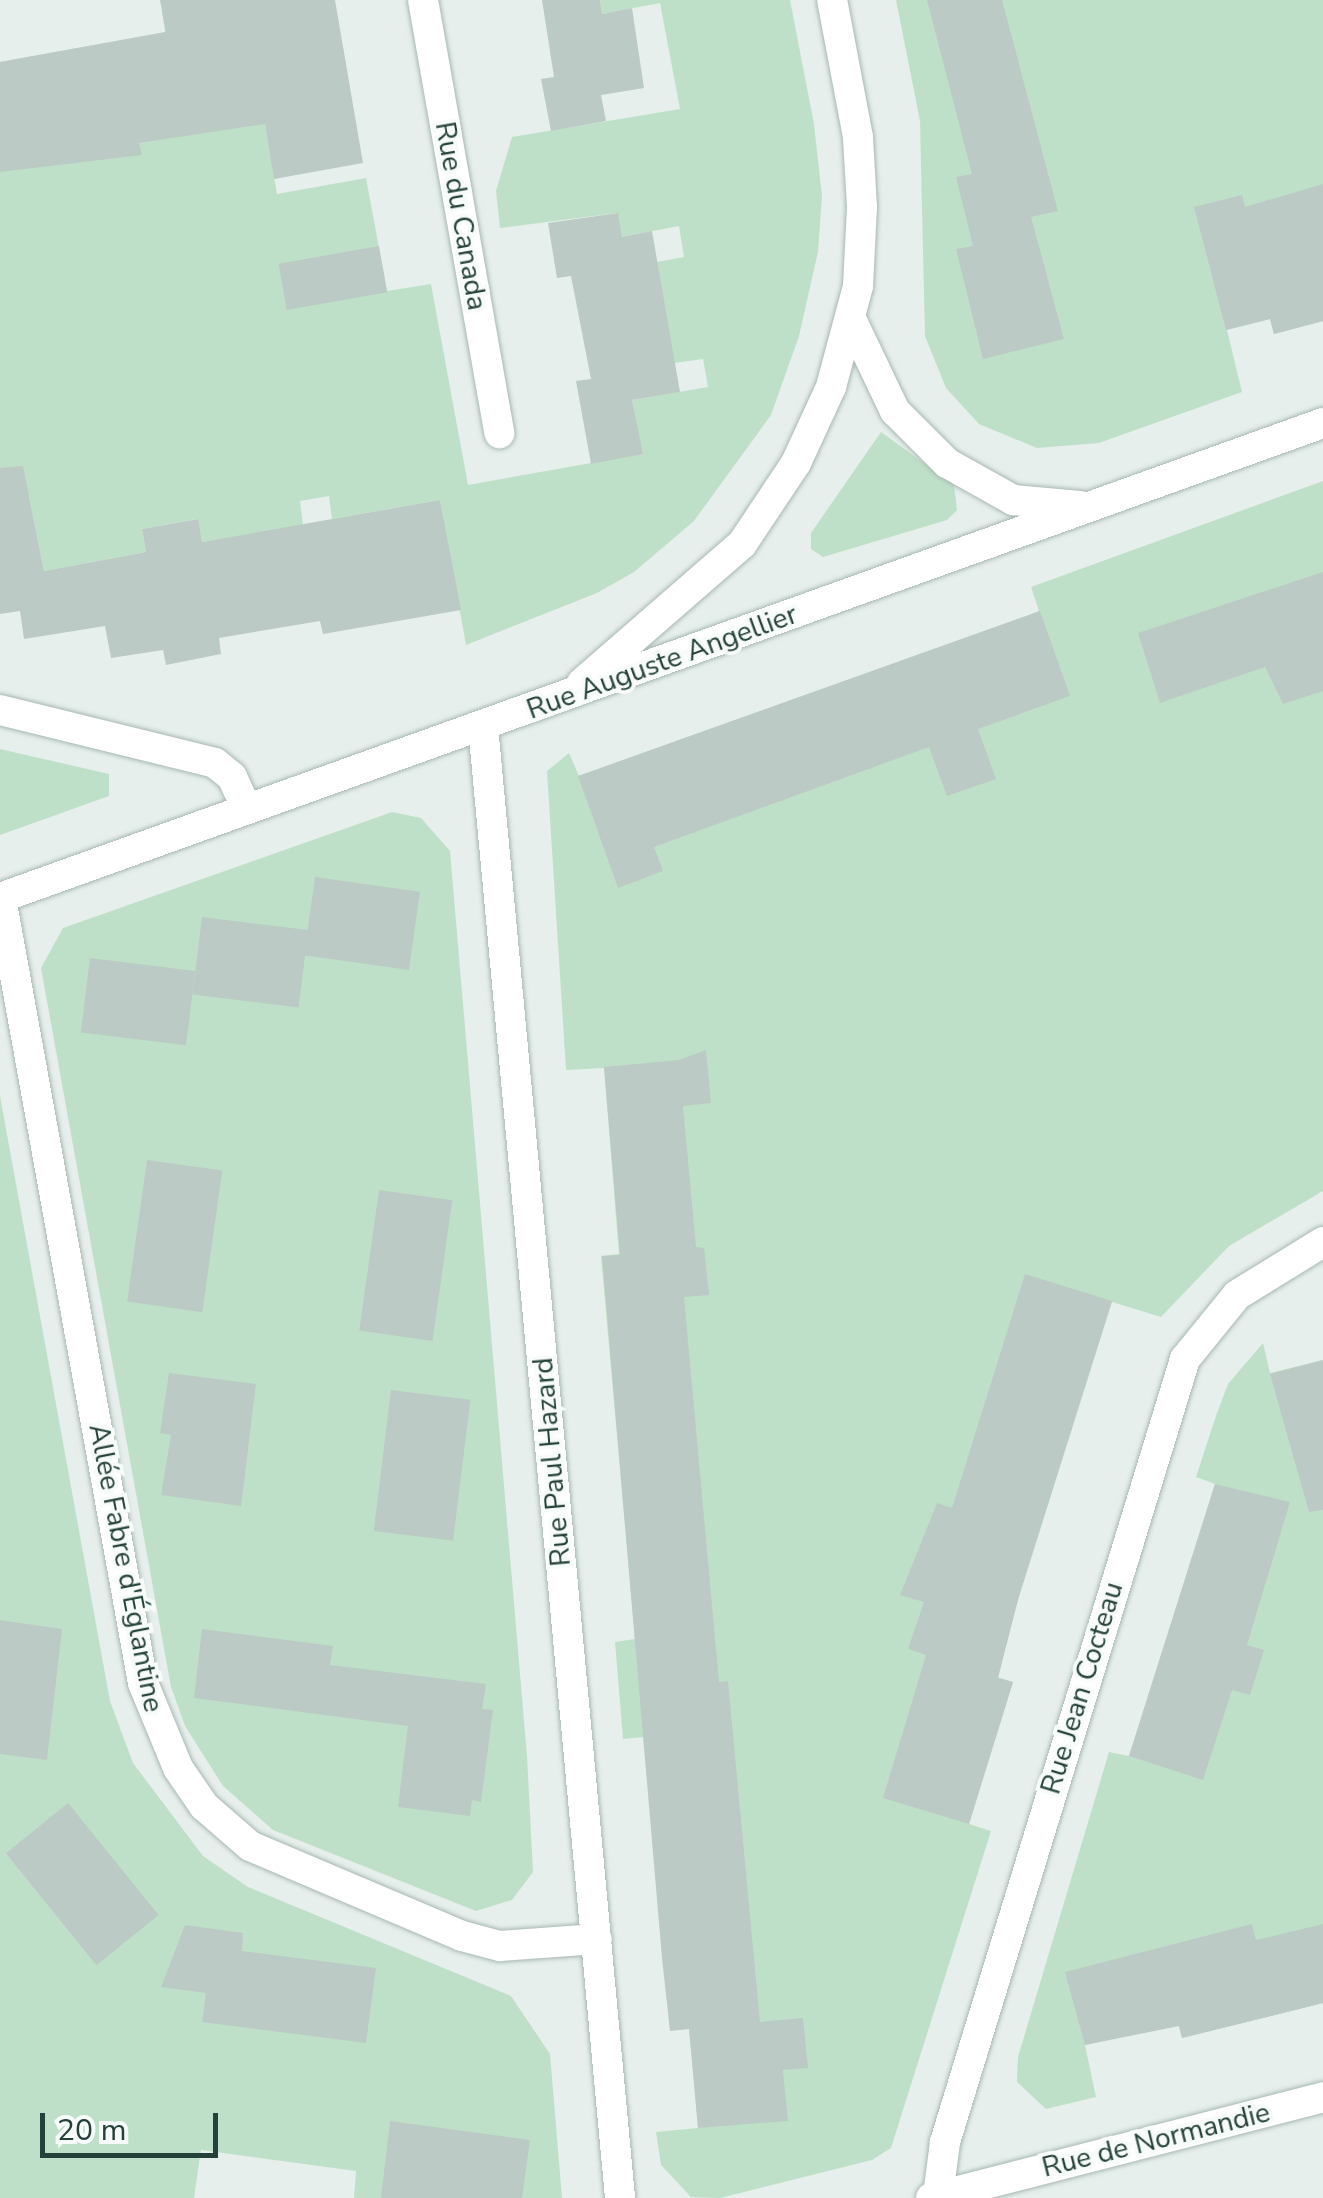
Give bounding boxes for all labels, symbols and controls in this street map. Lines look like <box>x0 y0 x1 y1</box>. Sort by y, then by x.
street label: Rue du Canada <box>428 119 494 313</box>
street label: Rue Auguste Angellier <box>522 597 802 727</box>
street label: Rue Paul Hazard <box>526 1356 578 1568</box>
street label: Allée Fabre d'Églantine <box>82 1421 170 1715</box>
street label: Rue Jean Cocteau <box>1034 1578 1130 1798</box>
scale bar <box>45 2093 222 2155</box>
street label: Rue de Normandie <box>1039 2095 1273 2185</box>
text: 20 m <box>57 2110 126 2151</box>

